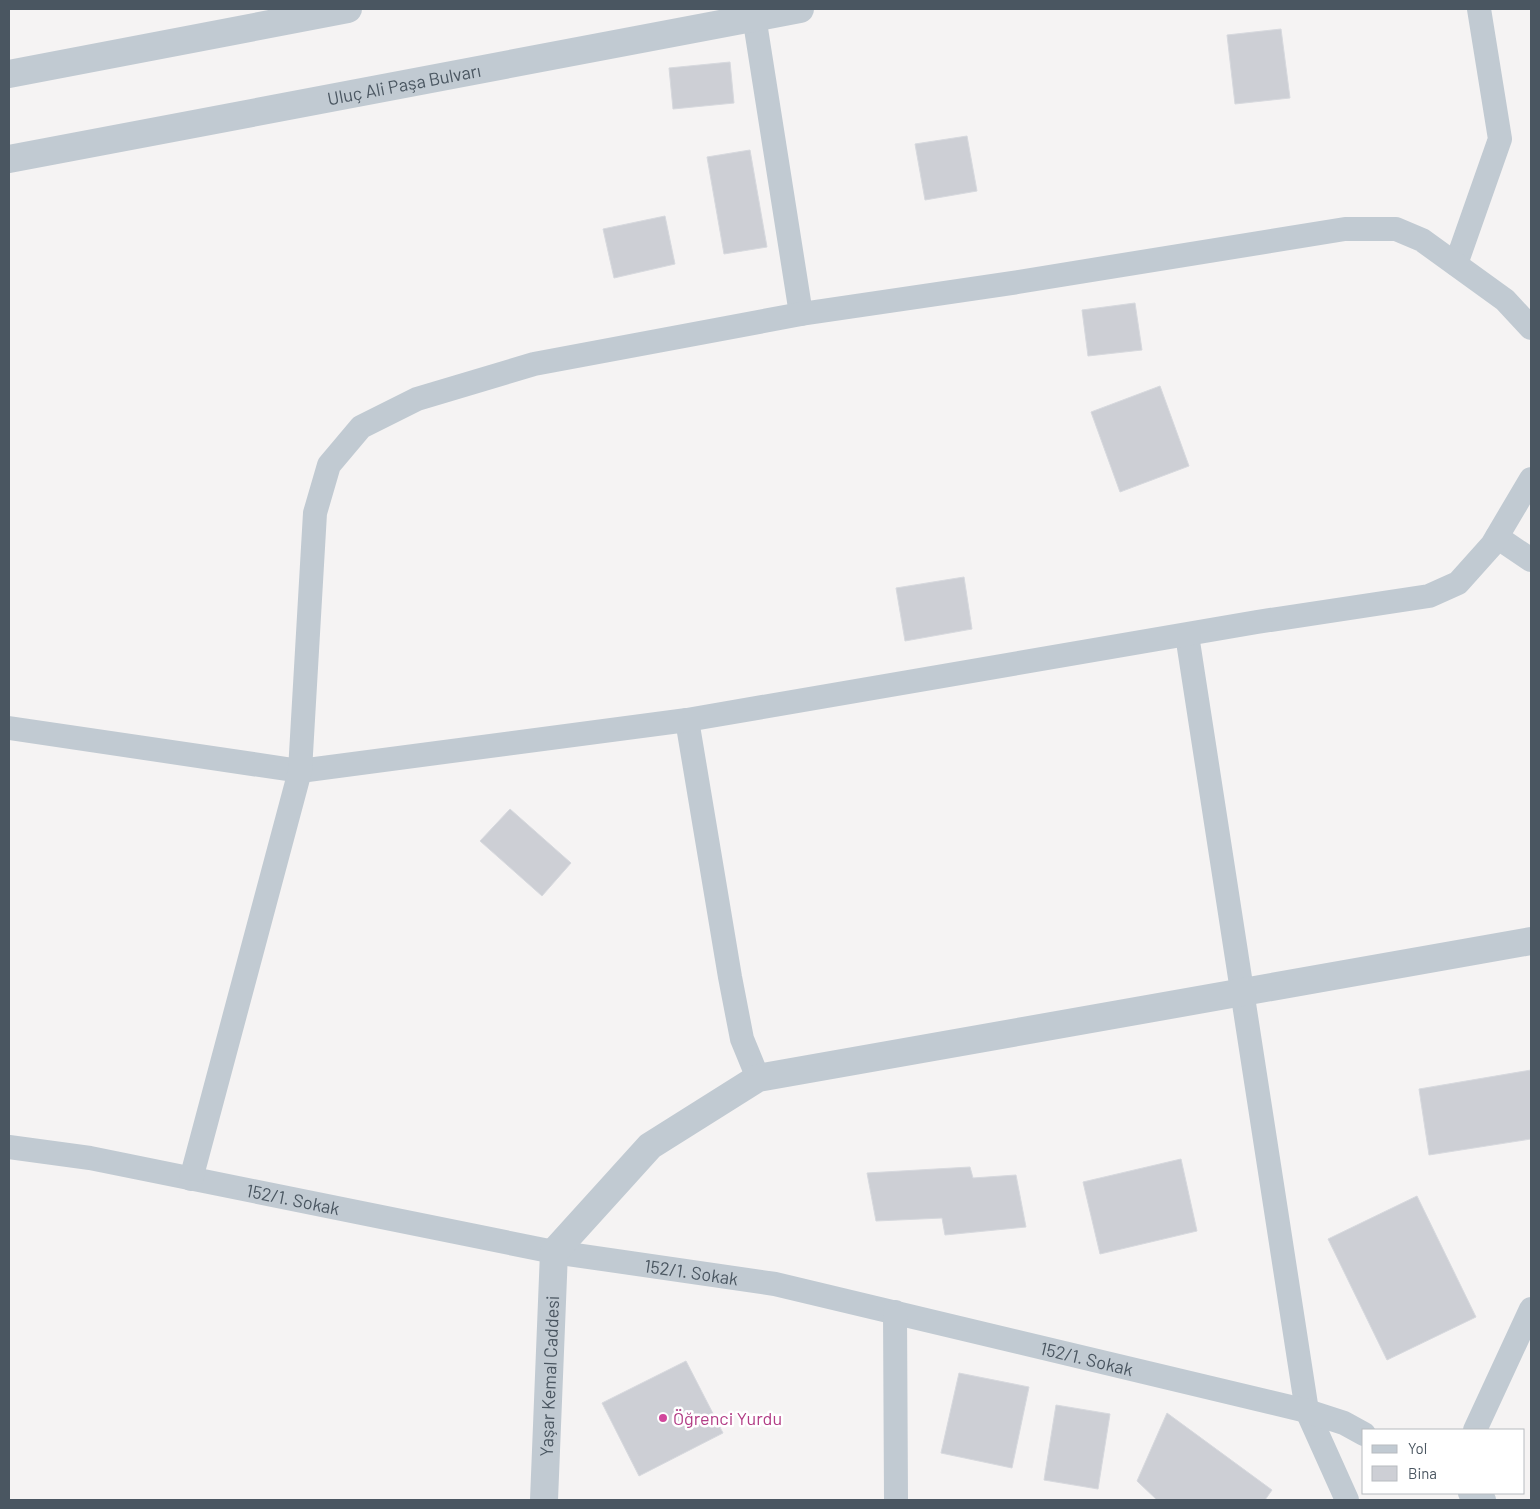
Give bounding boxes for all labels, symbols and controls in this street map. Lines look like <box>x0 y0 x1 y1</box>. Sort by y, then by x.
street label: Uluç Ali Paşa Bulvarı <box>325 59 483 109</box>
street label: 152/1. Sokak <box>244 1179 342 1219</box>
street label: 152/1. Sokak <box>643 1254 740 1290</box>
street label: Yaşar Kemal Caddesi <box>535 1295 563 1457</box>
street label: 152/1. Sokak <box>1038 1337 1135 1380</box>
place label: Öğrenci Yurdu <box>673 1407 782 1429</box>
marker: Öğrenci Yurdu <box>657 1412 669 1424</box>
legend <box>1362 1429 1525 1494</box>
text: Yol <box>1408 1439 1427 1457</box>
text: Bina <box>1408 1464 1437 1482</box>

